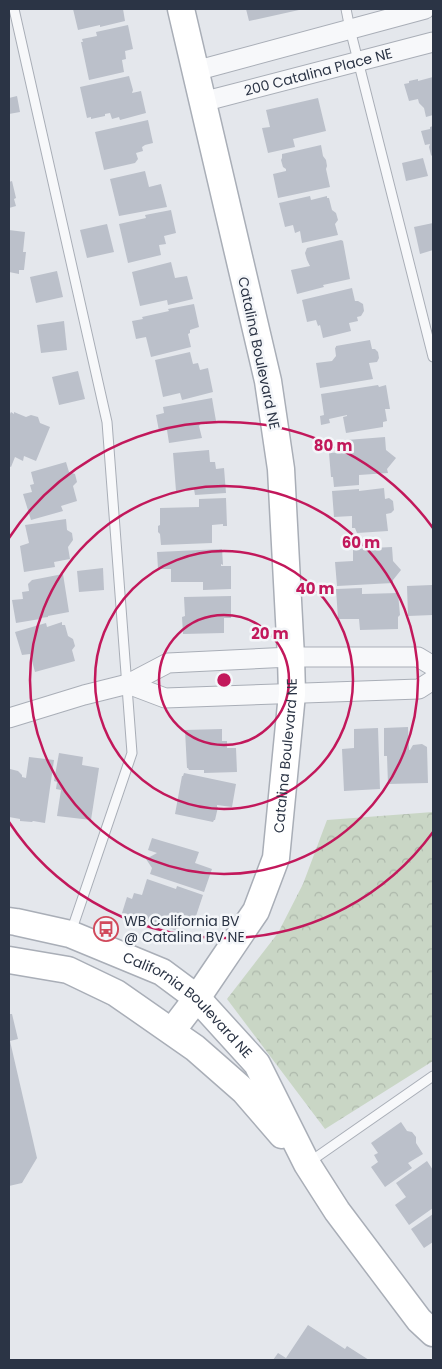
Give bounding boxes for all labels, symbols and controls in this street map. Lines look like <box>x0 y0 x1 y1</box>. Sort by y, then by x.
street label: 200 Catalina Place NE <box>242 43 394 101</box>
street label: Catalina Boulevard NE <box>233 275 285 431</box>
text: 80 m <box>314 435 352 456</box>
text: 60 m <box>342 532 380 553</box>
text: 40 m <box>295 578 335 599</box>
text: 20 m <box>251 623 289 644</box>
centre of rings <box>215 671 233 689</box>
street label: Catalina Boulevard NE <box>268 678 302 834</box>
place label: WB California BV @ Catalina BV NE <box>124 911 245 947</box>
bus stop icon: WB California BV @ Catalina BV NE <box>93 916 119 942</box>
street label: California Boulevard NE <box>120 947 257 1062</box>

